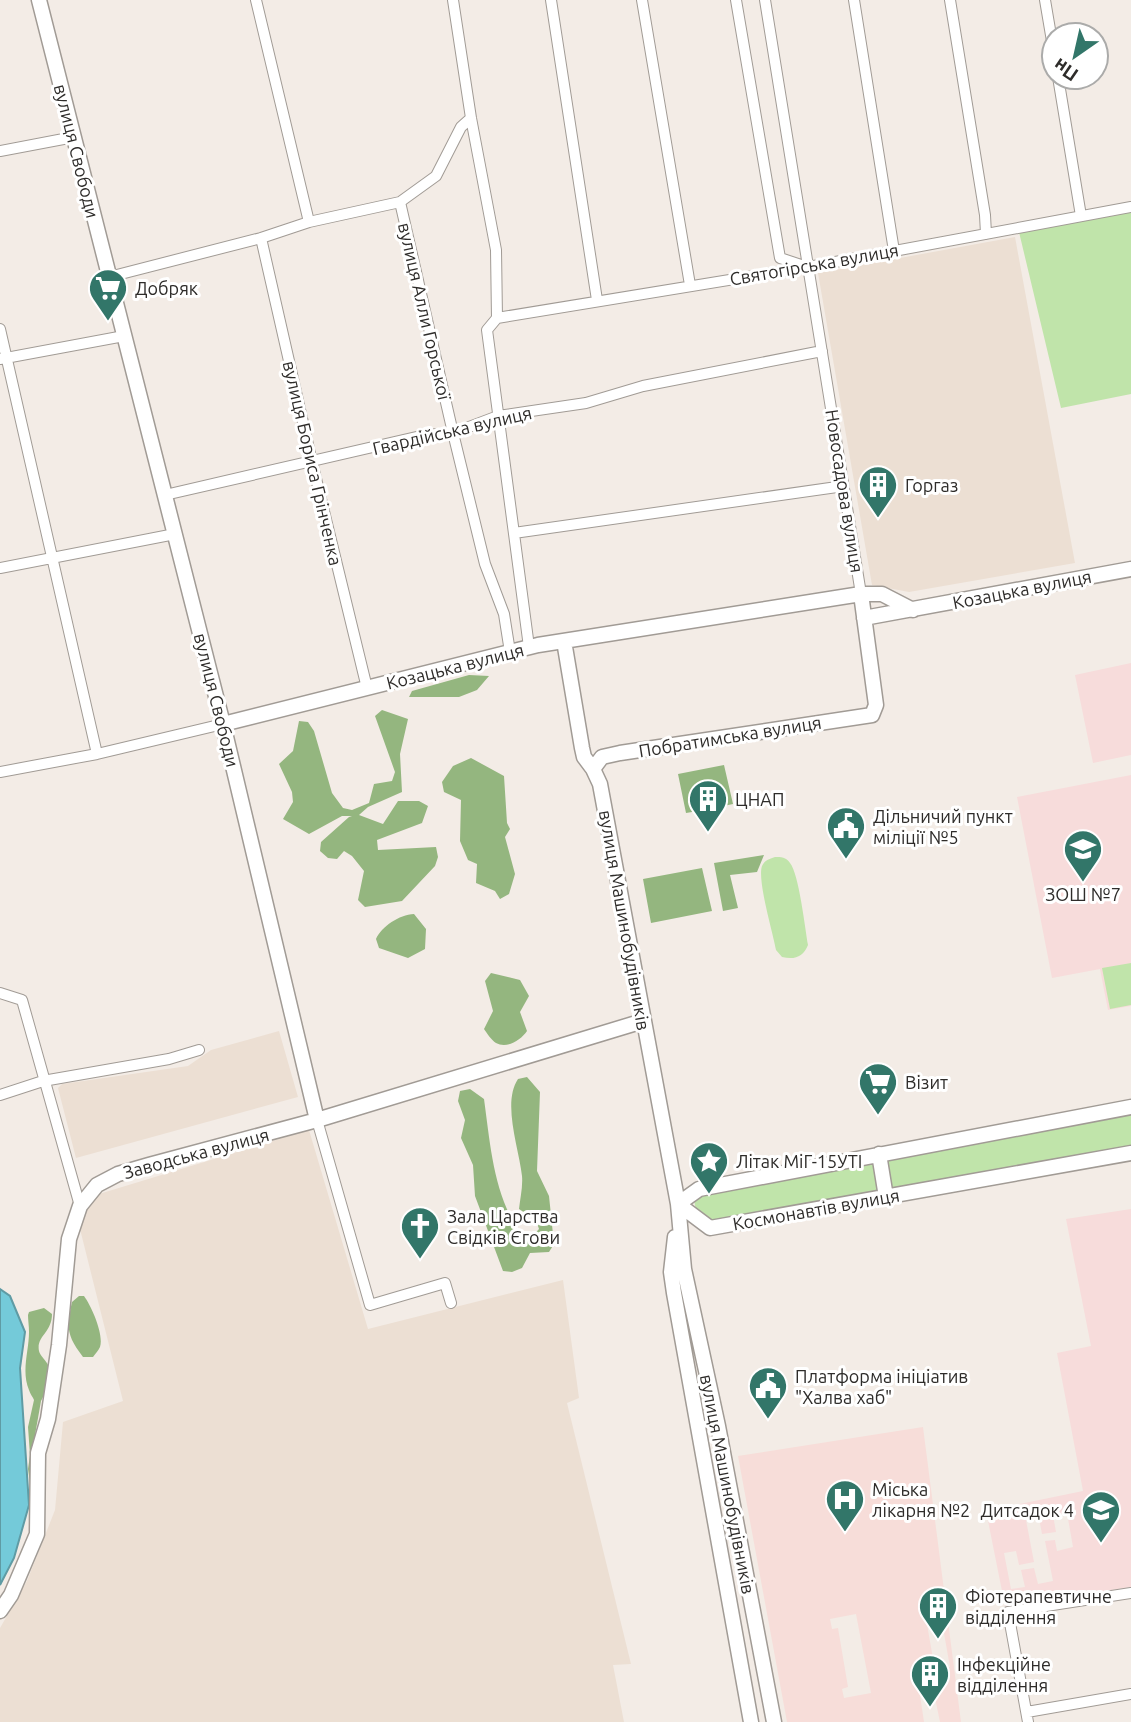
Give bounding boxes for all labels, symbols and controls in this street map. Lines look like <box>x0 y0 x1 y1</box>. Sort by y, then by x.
north arrow <box>1040 21 1110 91</box>
text: Пн <box>1049 54 1082 86</box>
street label: вулиця Свободи <box>51 82 103 220</box>
street label: вулиця Алли Горської <box>395 220 455 402</box>
street label: Святогірська вулиця <box>728 239 900 289</box>
supermarket icon: Добряк <box>87 267 129 322</box>
place label: Добряк <box>135 278 198 298</box>
street label: вулиця Бориса Грінченка <box>280 359 346 567</box>
street label: Гвардійська вулиця <box>370 402 534 458</box>
street label: Новосадова вулиця <box>822 408 868 574</box>
building icon: Горгаз <box>857 464 899 519</box>
place label: Горгаз <box>905 475 958 495</box>
street label: Козацька вулиця <box>951 566 1093 612</box>
street label: вулиця Свободи <box>191 631 243 769</box>
street label: Козацька вулиця <box>384 639 526 693</box>
street label: Побратимська вулиця <box>637 712 823 760</box>
building icon: ЦНАП <box>687 778 729 833</box>
place label: ЦНАП <box>735 789 784 809</box>
public building icon: Дільничий пункт міліції №5 <box>825 805 867 860</box>
place label: Дільничий пункт міліції №5 <box>873 806 1013 847</box>
street label: вулиця Машинобудівників <box>596 808 654 1032</box>
school or university icon: ЗОШ №7 <box>1062 828 1104 883</box>
place label: ЗОШ №7 <box>1045 884 1121 904</box>
supermarket icon: Візит <box>857 1061 899 1116</box>
place label: Візит <box>905 1072 948 1092</box>
street label: Заводська вулиця <box>121 1124 271 1182</box>
place icon: Літак МіГ-15УТІ <box>688 1140 730 1195</box>
place label: Літак МіГ-15УТІ <box>736 1151 862 1171</box>
street label: Космонавтів вулиця <box>731 1184 901 1234</box>
church icon: Зала Царства Свідків Єгови <box>399 1205 441 1260</box>
place label: Зала Царства Свідків Єгови <box>447 1206 560 1247</box>
public building icon: Платформа ініціатив "Халва хаб" <box>747 1365 789 1420</box>
place label: Платформа ініціатив "Халва хаб" <box>795 1366 968 1407</box>
street label: вулиця Машинобудівників <box>697 1372 759 1596</box>
hospital icon: Міська лікарня №2 <box>824 1478 866 1533</box>
place label: Міська лікарня №2 <box>872 1479 970 1520</box>
school or university icon: Дитсадок 4 <box>1080 1489 1122 1544</box>
place label: Дитсадок 4 <box>981 1500 1074 1520</box>
building icon: Фіотерапевтичне відділення <box>917 1585 959 1640</box>
place label: Фіотерапевтичне відділення <box>965 1586 1112 1627</box>
building icon: Інфекційне відділення <box>909 1653 951 1708</box>
place label: Інфекційне відділення <box>957 1654 1051 1695</box>

